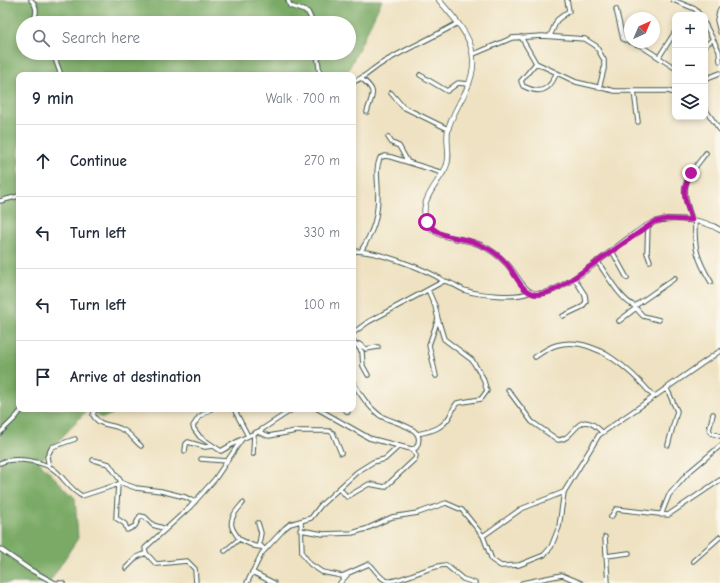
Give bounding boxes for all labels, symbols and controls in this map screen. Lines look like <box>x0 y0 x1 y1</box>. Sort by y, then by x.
north arrow <box>624 12 660 48</box>
map controls <box>672 12 708 120</box>
button: + <box>672 12 708 48</box>
search box <box>16 16 356 60</box>
icon: search <box>30 27 52 49</box>
text: Search here <box>62 29 140 47</box>
button: − <box>672 48 708 84</box>
button: layers <box>672 84 708 120</box>
text: 9 min <box>32 89 74 108</box>
text: Walk · 700 m <box>266 91 340 106</box>
icon: ahead <box>32 150 54 172</box>
text: Continue <box>70 152 127 170</box>
text: 270 m <box>304 153 340 168</box>
route end <box>682 164 700 182</box>
route start <box>418 213 436 231</box>
icon: left <box>32 222 54 244</box>
text: Turn left <box>70 224 126 242</box>
text: 330 m <box>304 225 340 240</box>
icon: left <box>32 294 54 316</box>
text: Turn left <box>70 296 126 314</box>
text: 100 m <box>304 297 340 312</box>
icon: arrive <box>32 366 54 388</box>
text: Arrive at destination <box>70 368 201 386</box>

